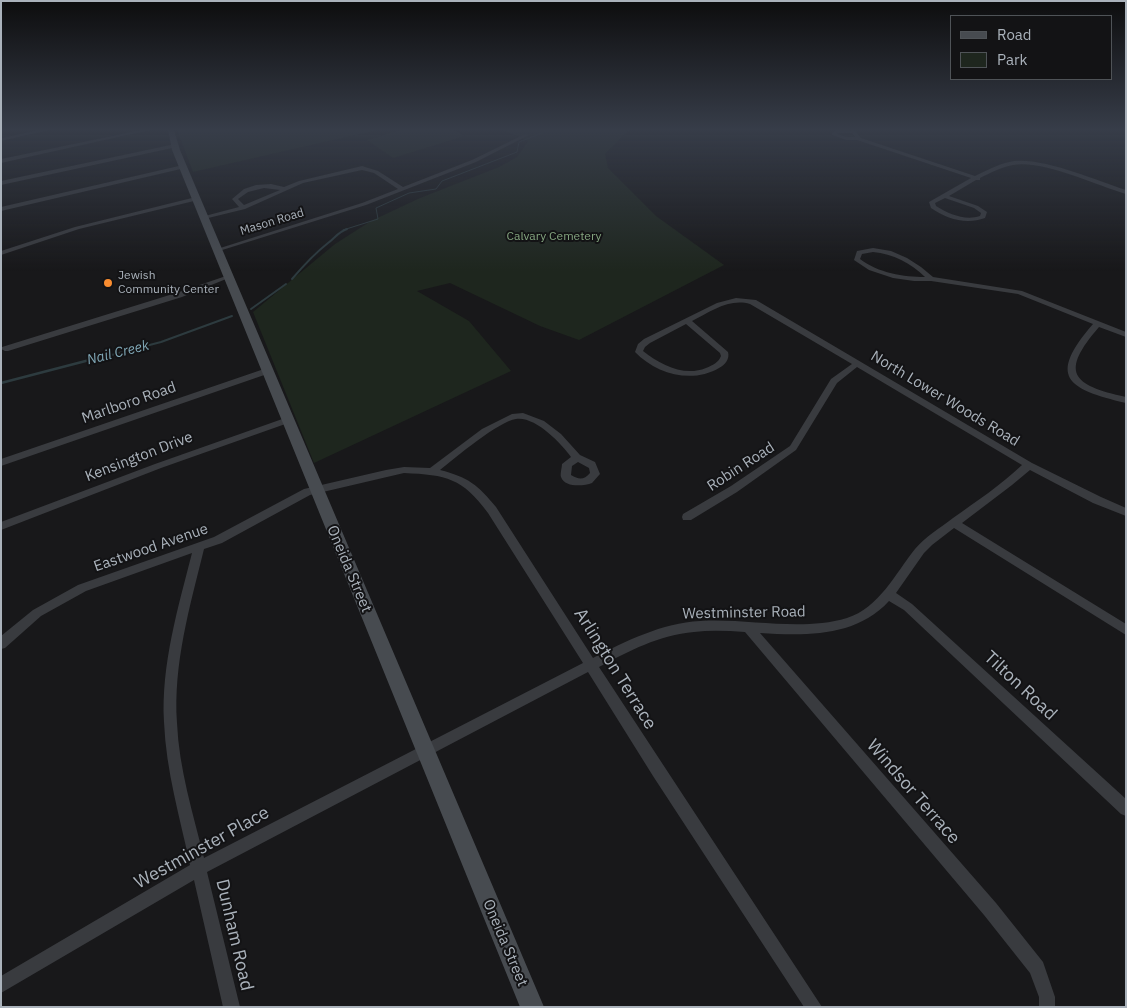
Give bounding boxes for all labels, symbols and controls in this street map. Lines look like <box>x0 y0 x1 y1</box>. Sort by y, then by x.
legend <box>950 15 1112 80</box>
text: Road <box>997 25 1032 44</box>
text: Park <box>997 50 1027 69</box>
street label: Mason Road <box>238 205 306 239</box>
park label: Calvary Cemetery <box>507 230 601 244</box>
place label: Jewish Community Center <box>118 269 219 297</box>
marker: Jewish Community Center <box>102 277 114 289</box>
water label: Nail Creek <box>85 337 151 369</box>
street label: North Lower Woods Road <box>867 347 1023 451</box>
street label: Marlboro Road <box>79 378 179 428</box>
street label: Kensington Drive <box>83 428 195 486</box>
street label: Robin Road <box>704 439 778 495</box>
street label: Eastwood Avenue <box>91 520 211 576</box>
street label: Oneida Street <box>323 523 375 615</box>
street label: Westminster Road <box>682 603 806 623</box>
street label: Arlington Terrace <box>569 604 661 734</box>
street label: Tilton Road <box>979 647 1061 725</box>
street label: Windsor Terrace <box>862 735 964 849</box>
street label: Westminster Place <box>131 802 273 894</box>
street label: Dunham Road <box>211 877 257 993</box>
street label: Oneida Street <box>479 897 531 989</box>

